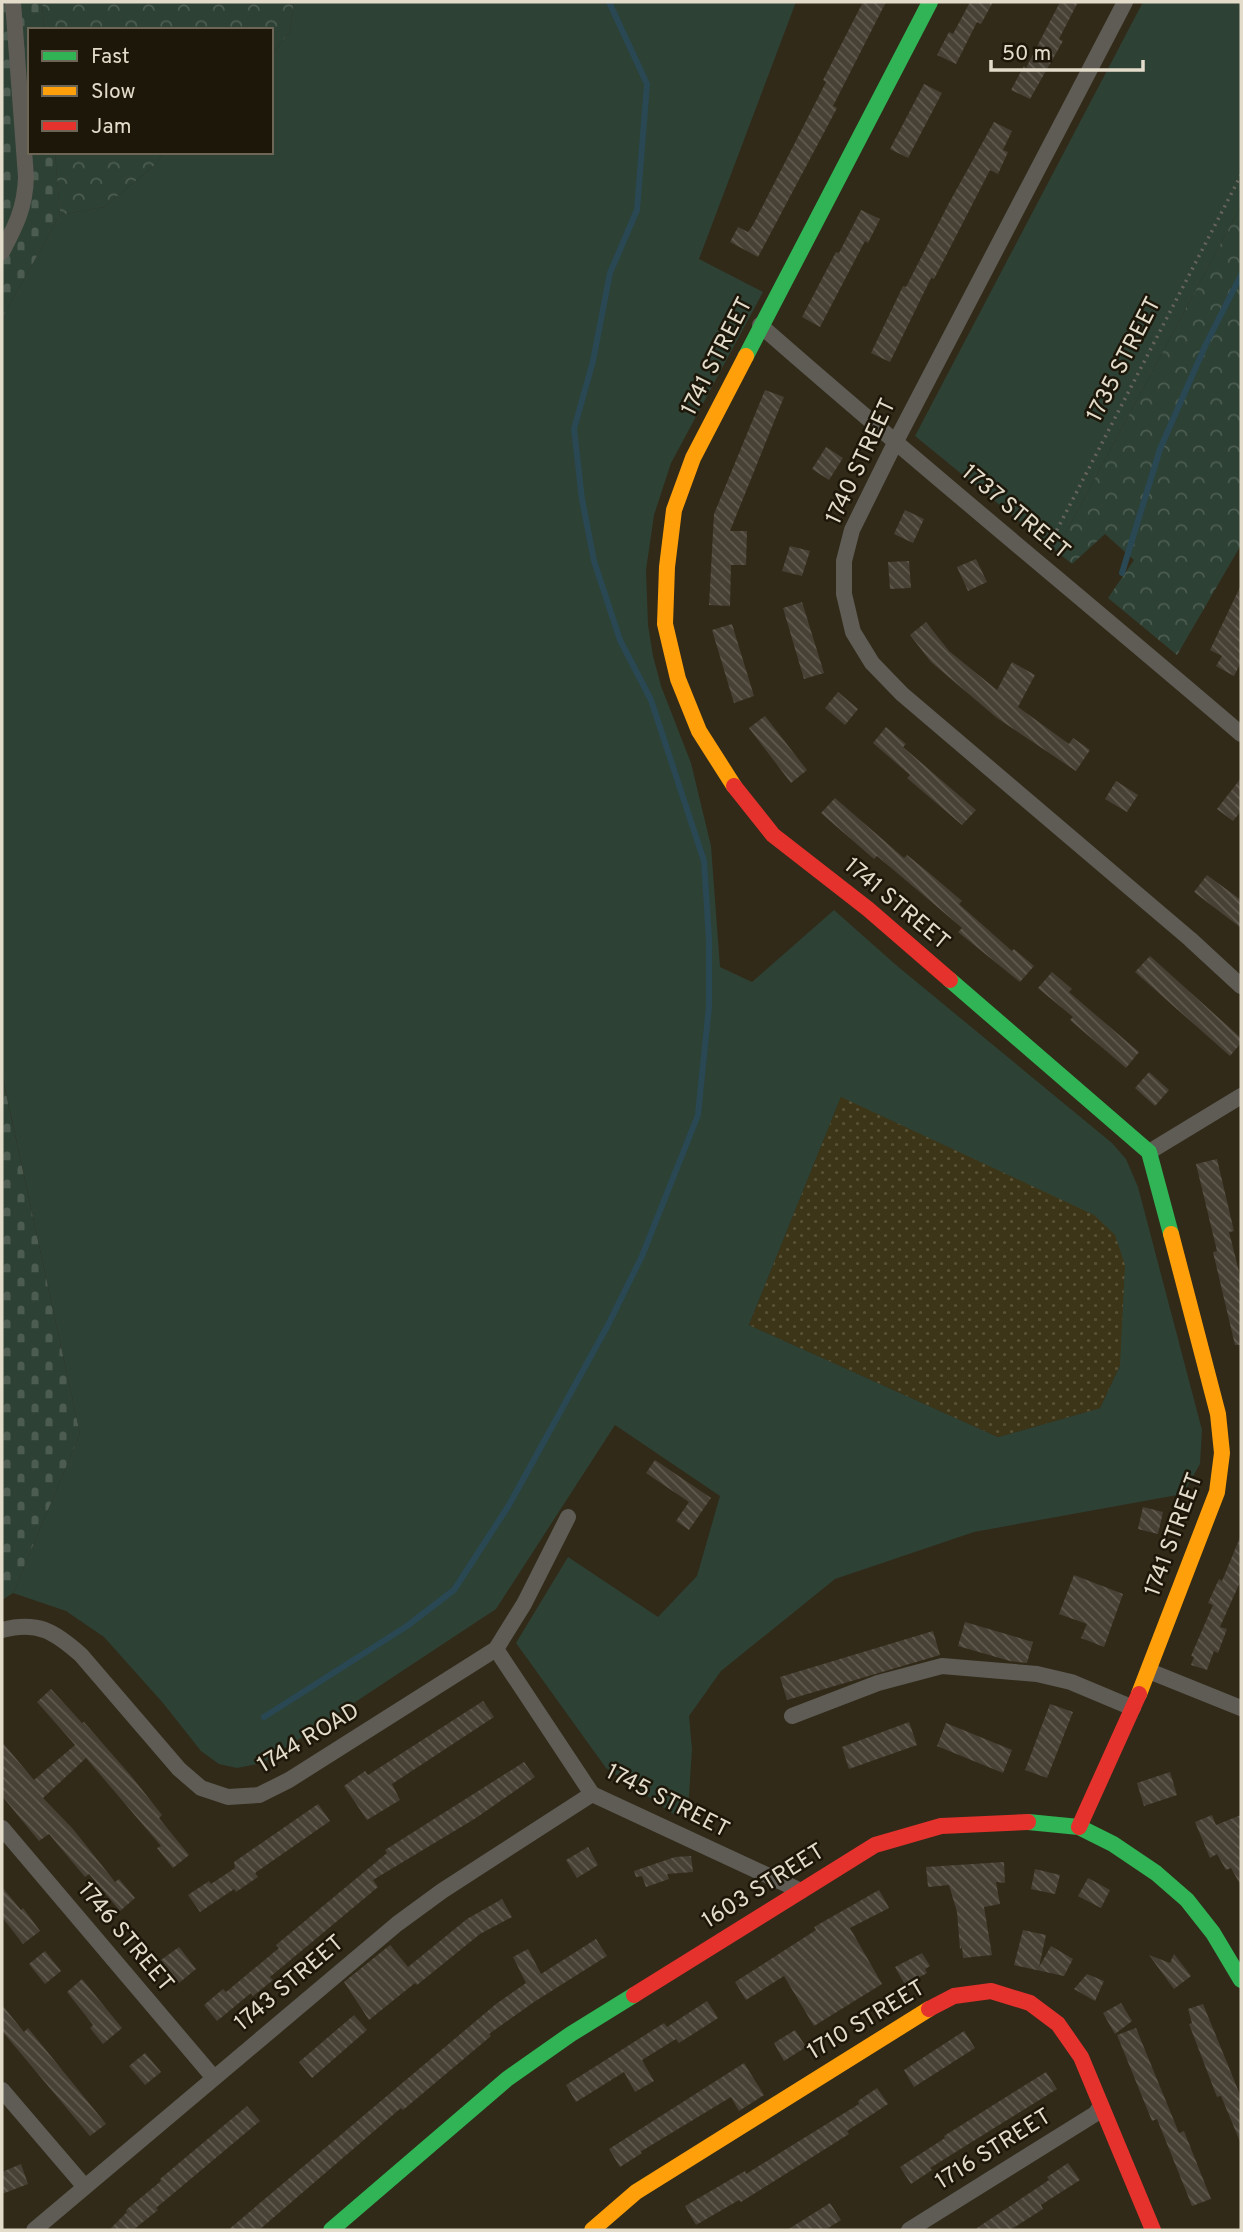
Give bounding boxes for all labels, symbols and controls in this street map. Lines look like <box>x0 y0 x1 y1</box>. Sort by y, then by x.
legend <box>28 28 273 154</box>
scale bar <box>991 28 1143 72</box>
text: 50 m <box>1002 41 1051 68</box>
text: Fast <box>91 44 130 71</box>
text: Slow <box>91 79 136 106</box>
text: Jam <box>91 114 132 141</box>
street label: 1741 STREET <box>676 293 760 421</box>
street label: 1735 STREET <box>1081 293 1169 427</box>
street label: 1740 STREET <box>820 395 904 529</box>
street label: 1737 STREET <box>955 459 1075 567</box>
street label: 1741 STREET <box>837 852 955 958</box>
street label: 1741 STREET <box>1139 1469 1211 1601</box>
street label: 1744 ROAD <box>253 1697 365 1781</box>
street label: 1745 STREET <box>600 1758 734 1846</box>
street label: 1603 STREET <box>697 1838 831 1936</box>
street label: 1746 STREET <box>71 1877 179 1999</box>
street label: 1743 STREET <box>229 1930 351 2038</box>
street label: 1710 STREET <box>803 1974 931 2068</box>
street label: 1716 STREET <box>931 2103 1057 2197</box>

